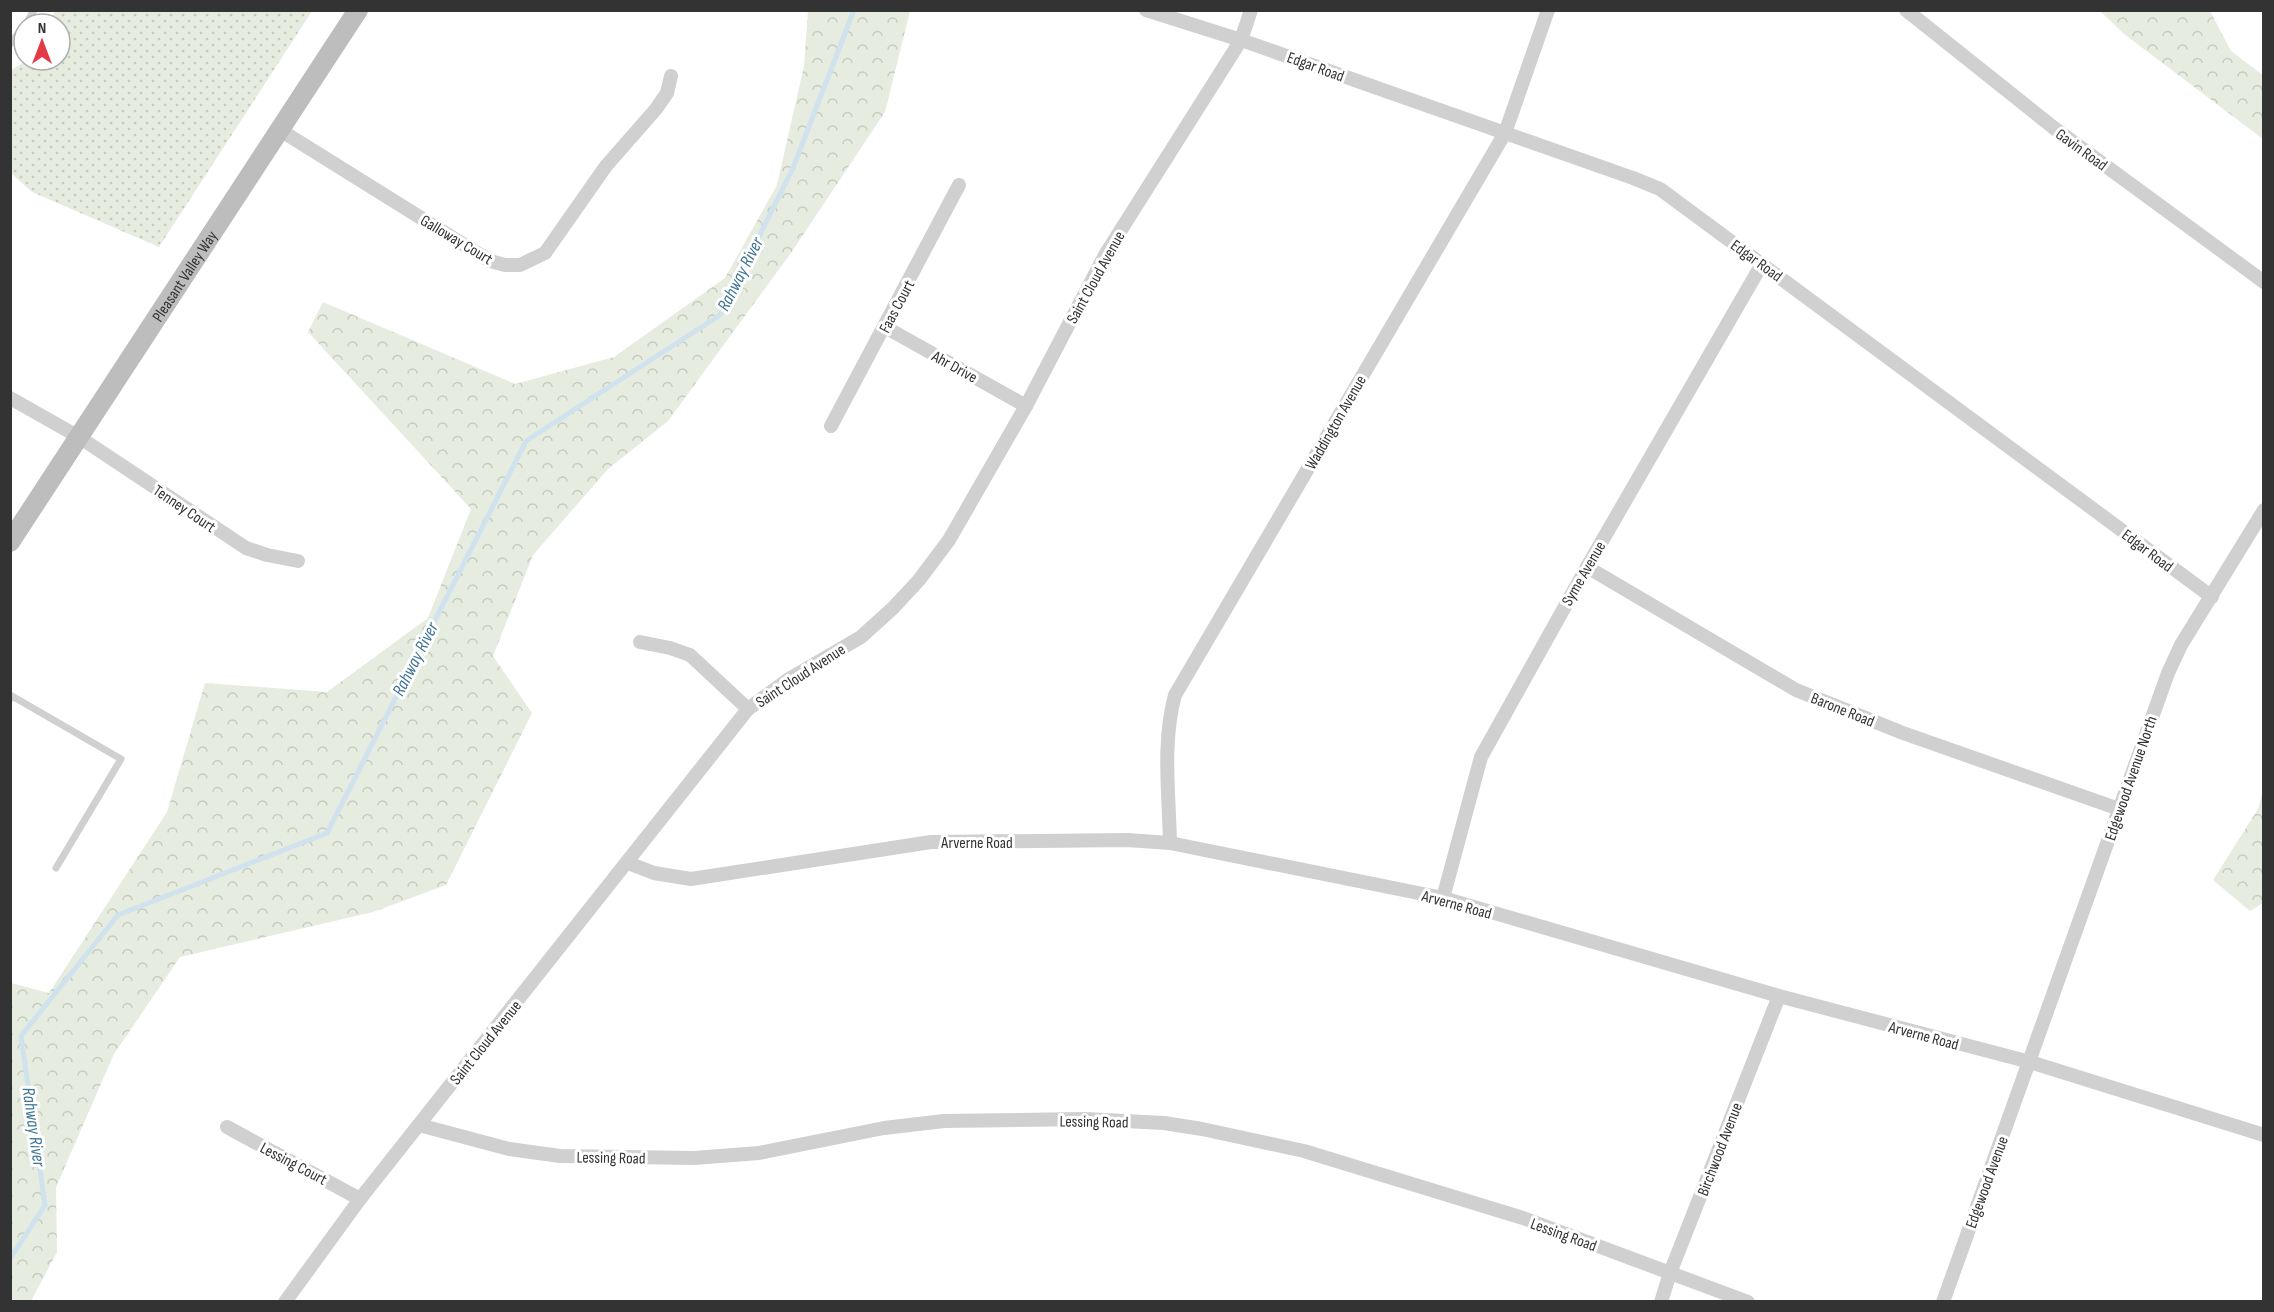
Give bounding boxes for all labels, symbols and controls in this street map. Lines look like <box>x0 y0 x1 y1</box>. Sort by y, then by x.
north arrow <box>12 12 72 72</box>
text: N <box>38 19 46 38</box>
street label: Edgar Road <box>1284 48 1347 86</box>
street label: Gavin Road <box>2052 125 2111 175</box>
street label: Galloway Court <box>417 211 496 269</box>
street label: Pleasant Valley Way <box>149 228 222 326</box>
street label: Saint Cloud Avenue <box>1063 228 1130 327</box>
water label: Rahway River <box>713 233 768 315</box>
street label: Edgar Road <box>1727 236 1786 286</box>
street label: Faas Court <box>876 277 919 336</box>
street label: Ahr Drive <box>927 347 980 387</box>
street label: Waddington Avenue <box>1302 372 1371 473</box>
street label: Tenney Court <box>149 481 219 537</box>
street label: Edgar Road <box>2118 526 2176 577</box>
street label: Syme Avenue <box>1558 538 1610 609</box>
water label: Rahway River <box>388 618 443 700</box>
street label: Saint Cloud Avenue <box>753 640 849 712</box>
street label: Barone Road <box>1808 689 1877 732</box>
street label: Edgewood Avenue North <box>2101 714 2162 843</box>
street label: Arverne Road <box>940 834 1013 853</box>
street label: Arverne Road <box>1419 887 1494 924</box>
street label: Saint Cloud Avenue <box>446 997 526 1089</box>
street label: Arverne Road <box>1886 1018 1961 1055</box>
water label: Rahway River <box>18 1086 50 1169</box>
street label: Birchwood Avenue <box>1694 1100 1747 1199</box>
street label: Lessing Road <box>1059 1112 1129 1133</box>
street label: Edgewood Avenue <box>1962 1134 2013 1231</box>
street label: Lessing Court <box>257 1139 330 1190</box>
street label: Lessing Road <box>576 1148 646 1169</box>
street label: Lessing Road <box>1528 1215 1599 1256</box>

